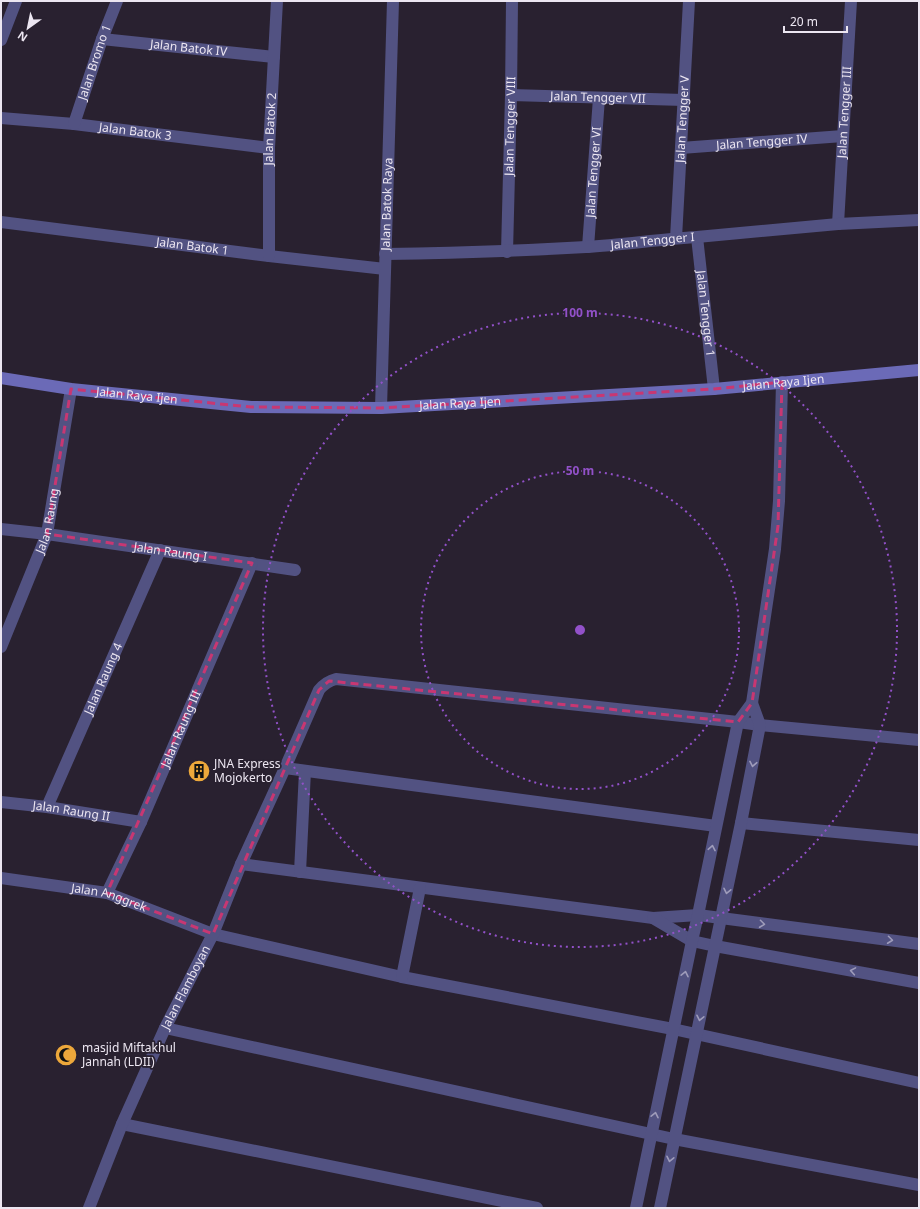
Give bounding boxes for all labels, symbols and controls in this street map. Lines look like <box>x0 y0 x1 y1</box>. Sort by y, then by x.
north arrow <box>8 8 48 48</box>
scale bar <box>784 8 847 34</box>
text: 20 m <box>790 13 818 30</box>
street label: Jalan Bromo 1 <box>73 22 115 103</box>
text: N <box>14 28 30 46</box>
street label: Jalan Batok IV <box>148 35 229 60</box>
street label: Jalan Tengger III <box>833 66 855 160</box>
street label: Jalan Tengger V <box>671 74 693 164</box>
street label: Jalan Tengger VIII <box>500 76 519 177</box>
street label: Jalan Tengger VII <box>549 87 646 107</box>
street label: Jalan Batok 2 <box>260 92 280 166</box>
street label: Jalan Batok 3 <box>97 118 173 144</box>
street label: Jalan Tengger VI <box>581 126 605 219</box>
street label: Jalan Tengger IV <box>715 130 809 153</box>
street label: Jalan Batok Raya <box>377 157 396 252</box>
street label: Jalan Tengger I <box>609 228 695 253</box>
street label: Jalan Batok 1 <box>154 233 230 259</box>
street label: Jalan Tengger 1 <box>693 268 719 358</box>
text: 100 m <box>562 304 598 321</box>
street label: Jalan Raya Ijen <box>741 370 825 394</box>
street label: Jalan Raya Ijen <box>94 382 178 408</box>
street label: Jalan Raya Ijen <box>418 392 501 414</box>
text: 50 m <box>566 462 594 479</box>
street label: Jalan Raung <box>31 487 62 557</box>
street label: Jalan Raung I <box>132 538 208 565</box>
centre of rings <box>573 623 587 637</box>
street label: Jalan Raung 4 <box>79 640 126 718</box>
street label: Jalan Raung III <box>156 688 204 771</box>
place label: JNA Express Mojokerto <box>213 755 281 786</box>
building icon: JNA Express Mojokerto <box>186 758 212 784</box>
one-way arrow <box>749 761 757 767</box>
street label: Jalan Raung II <box>31 796 111 825</box>
one-way arrow <box>707 845 715 851</box>
street label: Jalan Anggrek <box>69 879 150 916</box>
one-way arrow <box>723 888 731 894</box>
one-way arrow <box>759 919 765 928</box>
one-way arrow <box>887 936 894 945</box>
street label: Jalan Flamboyan <box>156 942 214 1033</box>
one-way arrow <box>850 967 856 976</box>
one-way arrow <box>680 971 688 977</box>
one-way arrow <box>696 1015 704 1021</box>
place label: masjid Miftakhul Jannah (LDII) <box>81 1039 176 1070</box>
mosque icon: masjid Miftakhul Jannah (LDII) <box>53 1042 79 1068</box>
one-way arrow <box>651 1112 659 1118</box>
one-way arrow <box>666 1156 675 1162</box>

